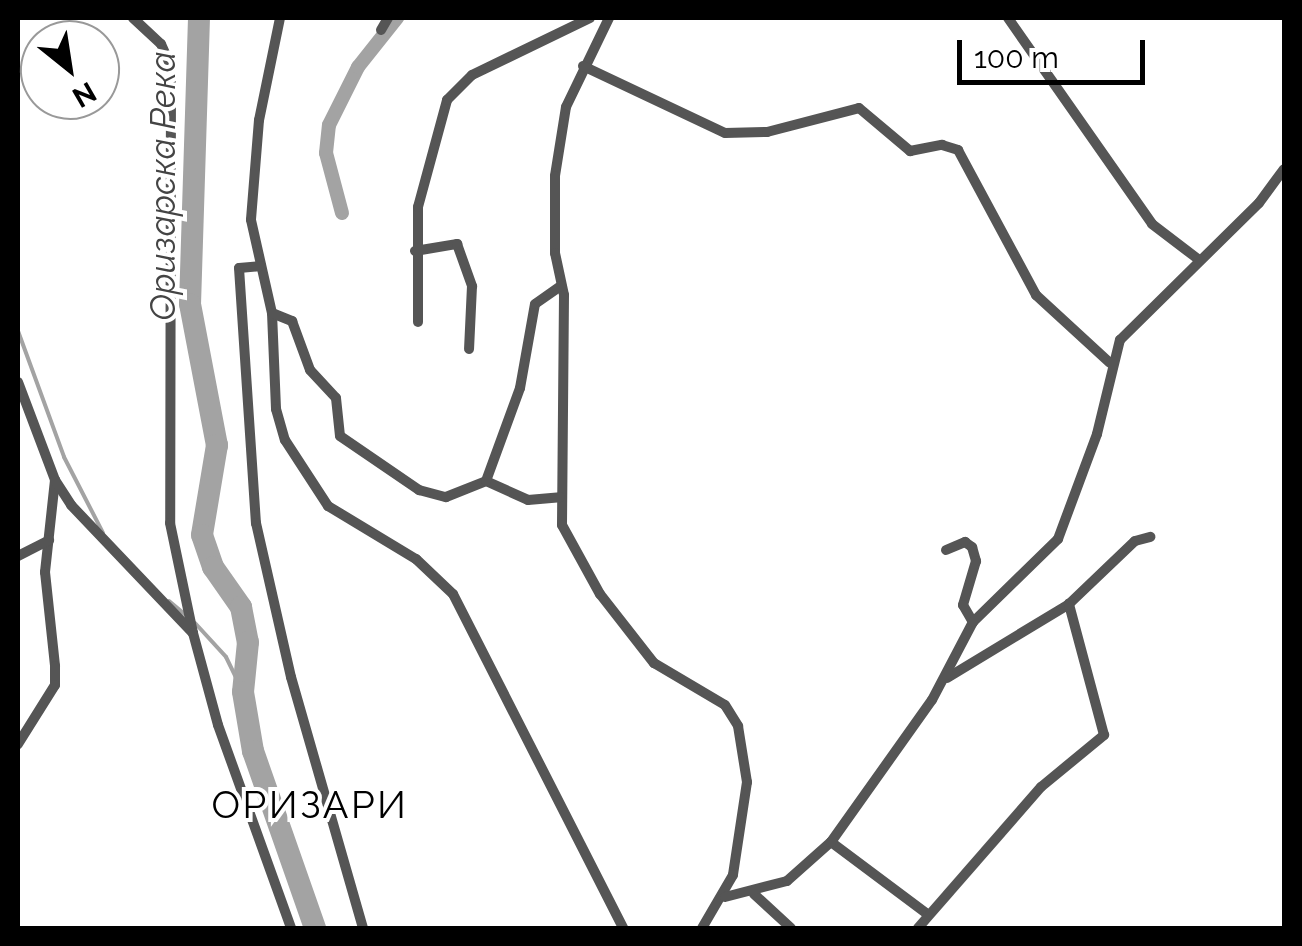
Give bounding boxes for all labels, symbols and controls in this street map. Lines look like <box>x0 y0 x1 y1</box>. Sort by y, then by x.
north arrow <box>20 20 120 120</box>
scale bar <box>962 20 1150 82</box>
text: 100 m <box>974 40 1059 75</box>
water label: Оризарска Река <box>142 51 184 321</box>
text: N <box>67 75 102 114</box>
district label: ОРИЗАРИ <box>212 782 408 828</box>

